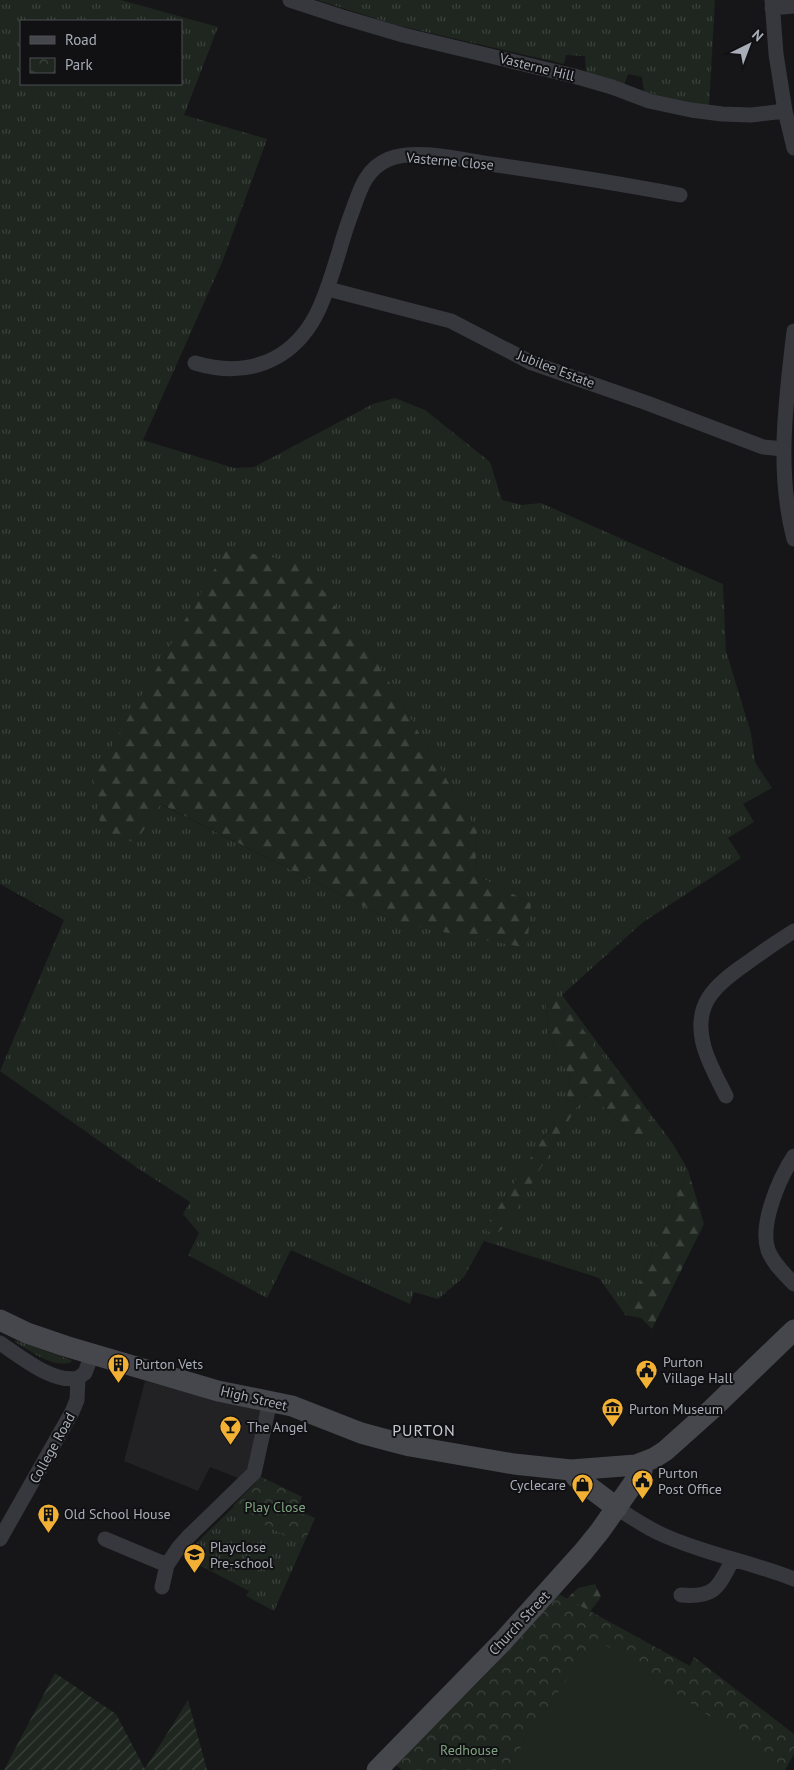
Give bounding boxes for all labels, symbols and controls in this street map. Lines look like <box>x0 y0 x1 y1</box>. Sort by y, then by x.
legend <box>20 20 182 85</box>
north arrow <box>724 20 774 70</box>
text: N <box>748 26 767 45</box>
text: Road <box>65 30 97 49</box>
street label: Vasterne Hill <box>497 49 576 85</box>
text: Park <box>65 55 93 74</box>
street label: Vasterne Close <box>405 148 494 174</box>
street label: Jubilee Estate <box>514 346 597 392</box>
building icon: Purton Vets <box>107 1352 131 1383</box>
place label: Purton Village Hall <box>662 1353 733 1387</box>
place label: Purton Vets <box>135 1355 203 1373</box>
public building icon: Purton Village Hall <box>635 1358 659 1389</box>
street label: High Street <box>219 1382 289 1414</box>
museum icon: Purton Museum <box>601 1397 625 1428</box>
place label: Purton Museum <box>629 1400 723 1418</box>
street label: College Road <box>25 1409 79 1487</box>
bar icon: The Angel <box>219 1415 243 1446</box>
place label: The Angel <box>247 1418 307 1436</box>
district label: PURTON <box>392 1420 456 1440</box>
place label: Purton Post Office <box>658 1464 722 1498</box>
public building icon: Purton Post Office <box>630 1469 654 1500</box>
shop icon: Cyclecare <box>570 1473 594 1504</box>
place label: Cyclecare <box>510 1476 566 1494</box>
park label: Play Close <box>244 1498 306 1516</box>
building icon: Old School House <box>36 1502 60 1533</box>
place label: Old School House <box>64 1505 171 1523</box>
place label: Playclose Pre-school <box>210 1538 273 1572</box>
school or university icon: Playclose Pre-school <box>182 1543 206 1574</box>
street label: Church Street <box>485 1587 554 1659</box>
park label: Redhouse <box>440 1741 498 1759</box>

